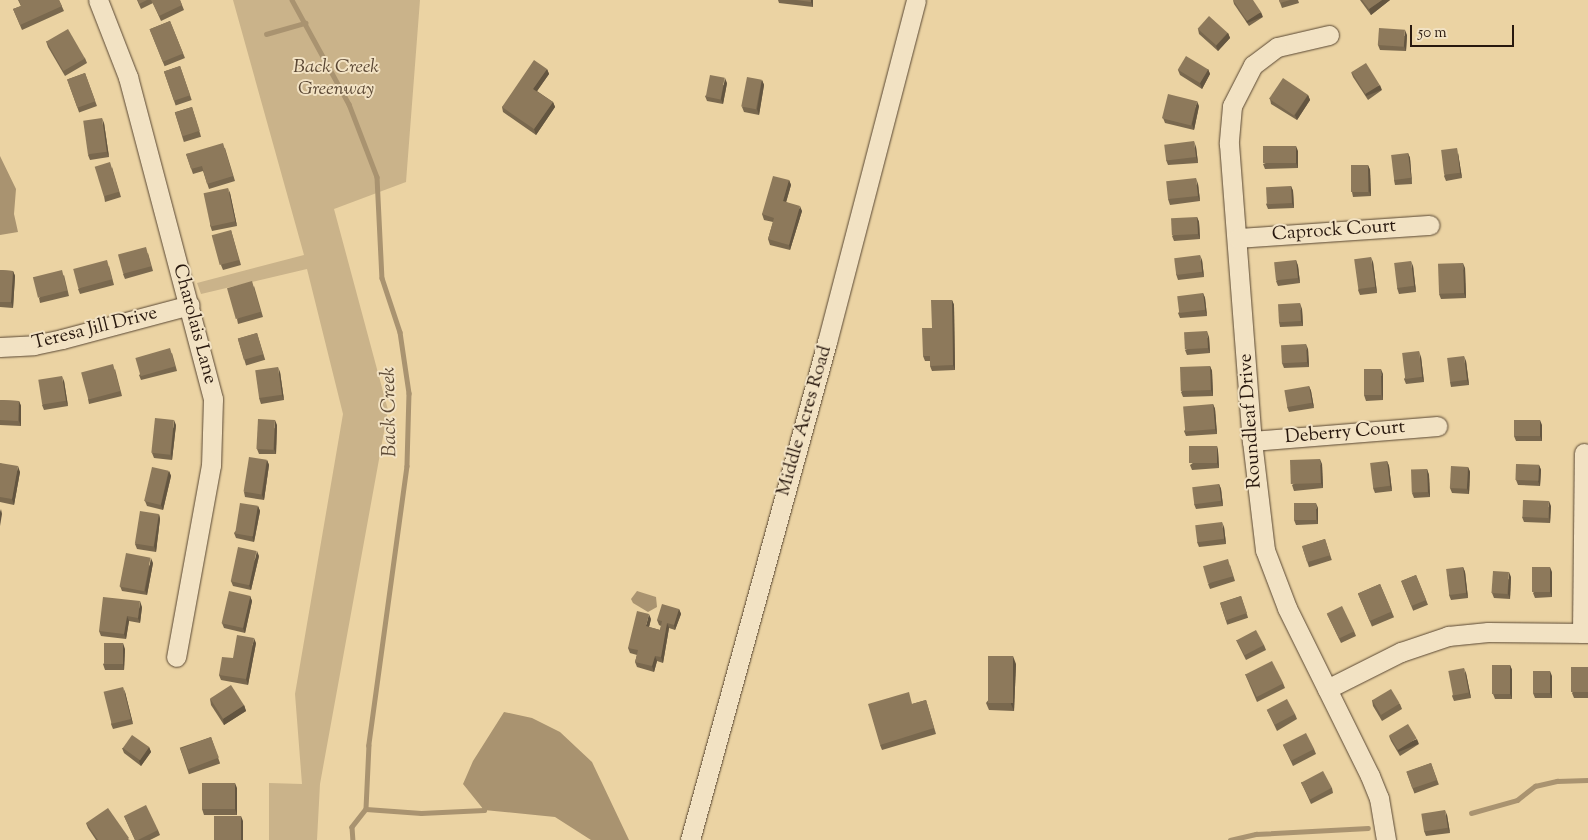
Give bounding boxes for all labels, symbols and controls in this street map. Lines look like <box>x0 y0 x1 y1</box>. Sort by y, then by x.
scale bar <box>1413 15 1517 47</box>
text: 50 m <box>1418 23 1447 44</box>
park label: Back Creek Greenway <box>293 57 379 101</box>
street label: Caprock Court <box>1271 215 1397 247</box>
street label: Charolais Lane <box>167 261 221 387</box>
street label: Teresa Jill Drive <box>30 302 160 356</box>
street label: Middle Acres Road <box>773 343 837 499</box>
street label: Roundleaf Drive <box>1235 353 1267 489</box>
water label: Back Creek <box>377 367 403 457</box>
street label: Deberry Court <box>1284 416 1406 450</box>

